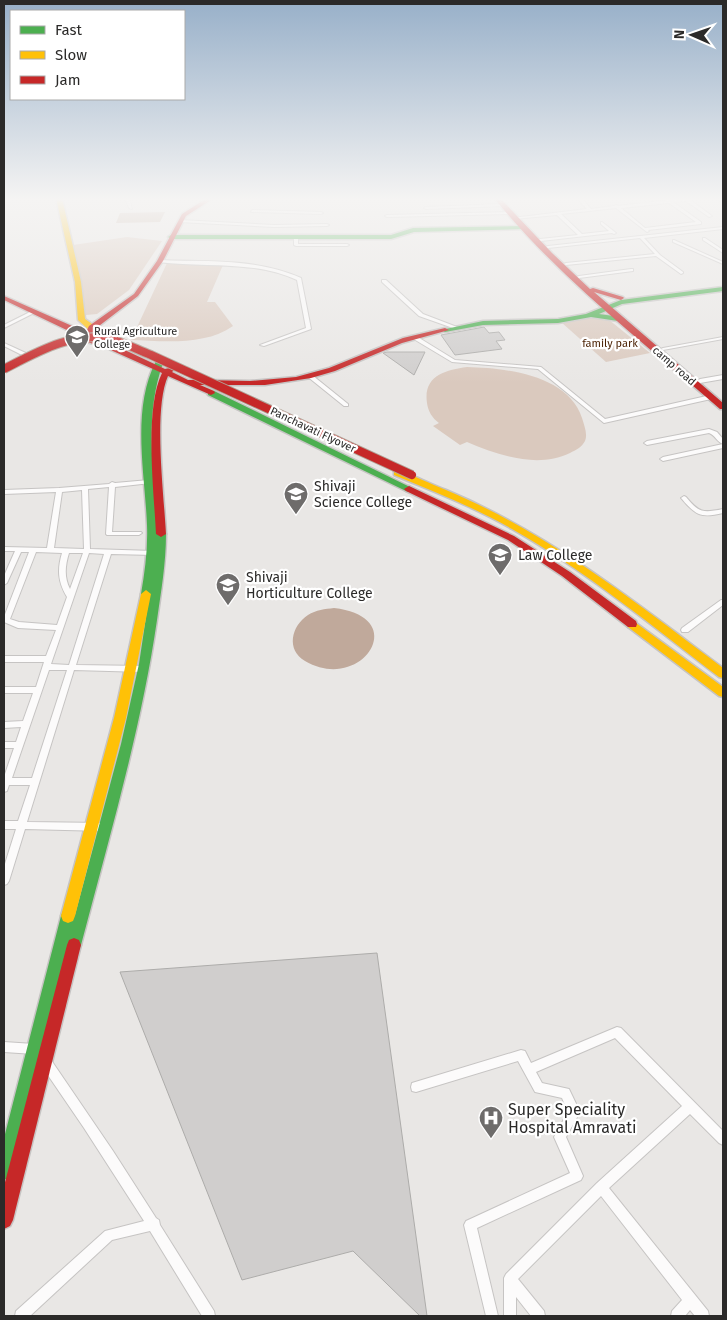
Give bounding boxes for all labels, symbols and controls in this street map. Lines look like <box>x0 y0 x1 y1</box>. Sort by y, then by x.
legend <box>10 10 185 100</box>
north arrow <box>667 10 717 60</box>
text: Fast <box>55 21 82 39</box>
text: N <box>671 30 688 40</box>
text: Slow <box>55 46 87 64</box>
text: Jam <box>55 71 81 89</box>
school or university icon: Rural Agriculture College <box>64 324 90 358</box>
place label: Rural Agriculture College <box>94 325 177 351</box>
park label: family park <box>582 337 638 350</box>
street label: camp road <box>650 344 698 388</box>
street label: Panchavati Flyover <box>268 405 358 456</box>
place label: Shivaji Science College <box>314 478 412 511</box>
school or university icon: Shivaji Science College <box>283 481 309 515</box>
school or university icon: Law College <box>487 542 513 576</box>
place label: Law College <box>518 547 592 564</box>
place label: Shivaji Horticulture College <box>246 569 373 602</box>
school or university icon: Shivaji Horticulture College <box>215 572 241 606</box>
place label: Super Speciality Hospital Amravati <box>508 1100 636 1137</box>
hospital icon: Super Speciality Hospital Amravati <box>478 1105 504 1139</box>

